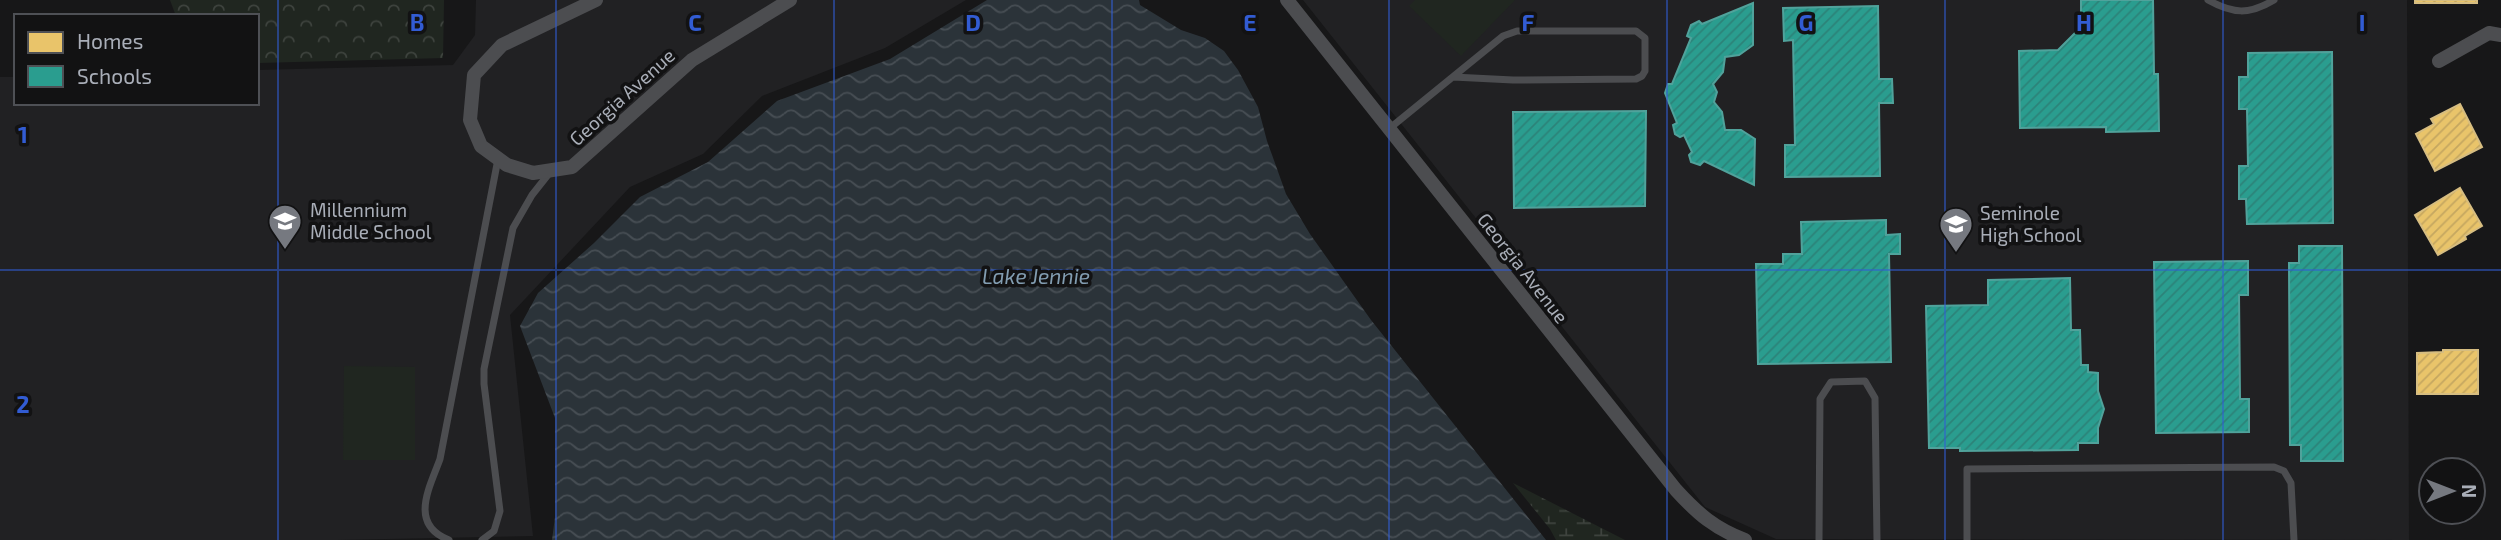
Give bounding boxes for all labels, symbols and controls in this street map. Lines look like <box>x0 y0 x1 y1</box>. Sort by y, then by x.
text: B <box>410 8 424 36</box>
text: C <box>688 8 702 36</box>
text: D <box>965 8 981 36</box>
text: E <box>1243 8 1257 36</box>
text: F <box>1522 8 1535 36</box>
text: G <box>1799 8 1813 36</box>
text: H <box>2076 8 2092 36</box>
text: I <box>2359 8 2365 36</box>
legend <box>14 14 259 105</box>
text: Homes <box>77 28 143 53</box>
street label: Georgia Avenue <box>564 43 679 150</box>
text: Schools <box>77 63 152 88</box>
text: 1 <box>18 120 28 148</box>
place label: Millennium Middle School <box>310 198 432 243</box>
place label: Seminole High School <box>1980 201 2082 246</box>
school or university icon: Millennium Middle School <box>266 202 304 251</box>
school or university icon: Seminole High School <box>1937 205 1975 254</box>
street label: Georgia Avenue <box>1473 208 1574 327</box>
water label: Lake Jennie <box>982 263 1090 288</box>
text: 2 <box>16 390 30 418</box>
north arrow <box>2417 456 2487 526</box>
text: N <box>2458 484 2481 498</box>

